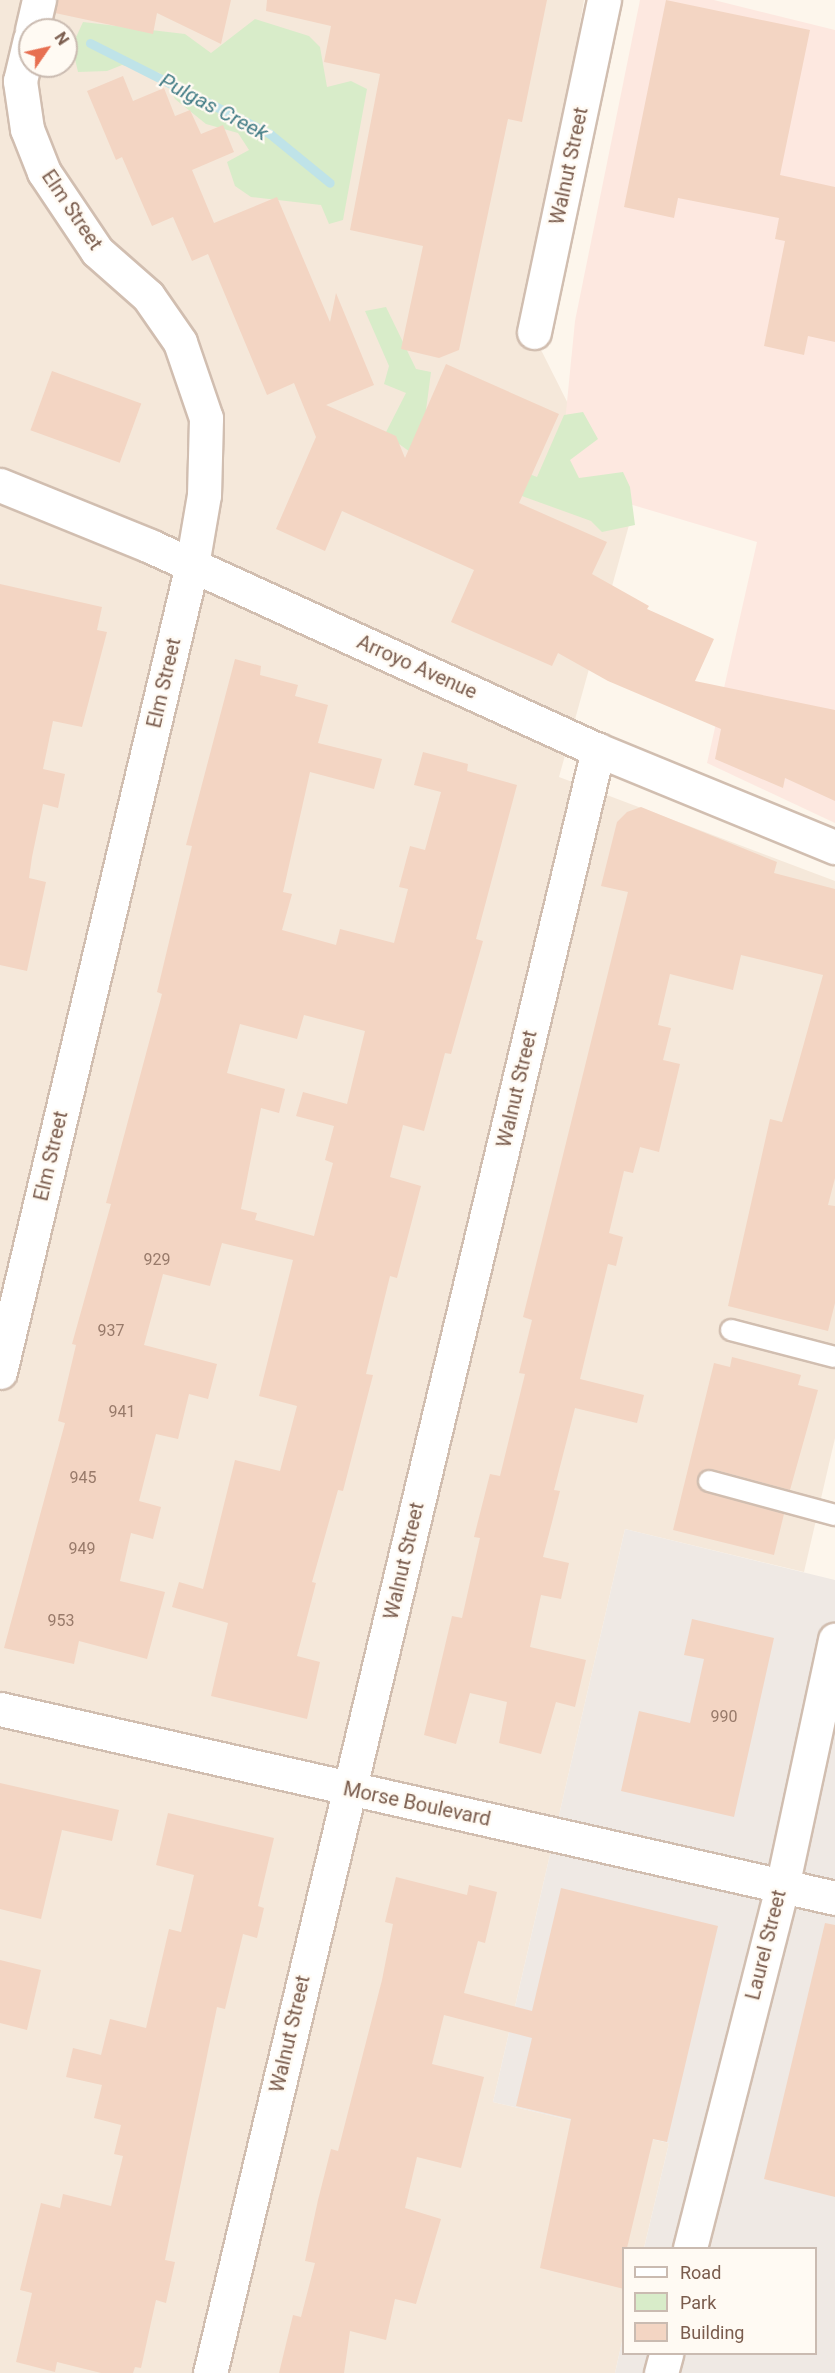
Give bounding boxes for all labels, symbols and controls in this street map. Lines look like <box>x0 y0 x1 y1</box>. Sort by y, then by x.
north arrow <box>18 18 78 78</box>
text: N <box>51 29 73 49</box>
water label: Pulgas Creek <box>156 68 272 146</box>
street label: Walnut Street <box>545 105 593 227</box>
street label: Elm Street <box>36 165 108 255</box>
street label: Arroyo Avenue <box>353 630 481 704</box>
street label: Elm Street <box>142 636 186 730</box>
street label: Walnut Street <box>492 1028 542 1150</box>
street label: Elm Street <box>29 1109 73 1203</box>
house number: 929 <box>144 1250 170 1270</box>
house number: 937 <box>98 1321 124 1341</box>
house number: 941 <box>109 1402 135 1422</box>
house number: 945 <box>70 1468 96 1488</box>
street label: Walnut Street <box>379 1500 429 1622</box>
house number: 949 <box>69 1539 95 1559</box>
house number: 953 <box>48 1611 74 1631</box>
house number: 990 <box>711 1707 737 1727</box>
street label: Morse Boulevard <box>341 1777 493 1831</box>
street label: Laurel Street <box>741 1888 791 2002</box>
street label: Walnut Street <box>265 1973 315 2095</box>
legend <box>622 2247 817 2355</box>
text: Road <box>680 2262 721 2283</box>
text: Park <box>680 2292 716 2313</box>
text: Building <box>680 2322 744 2343</box>

